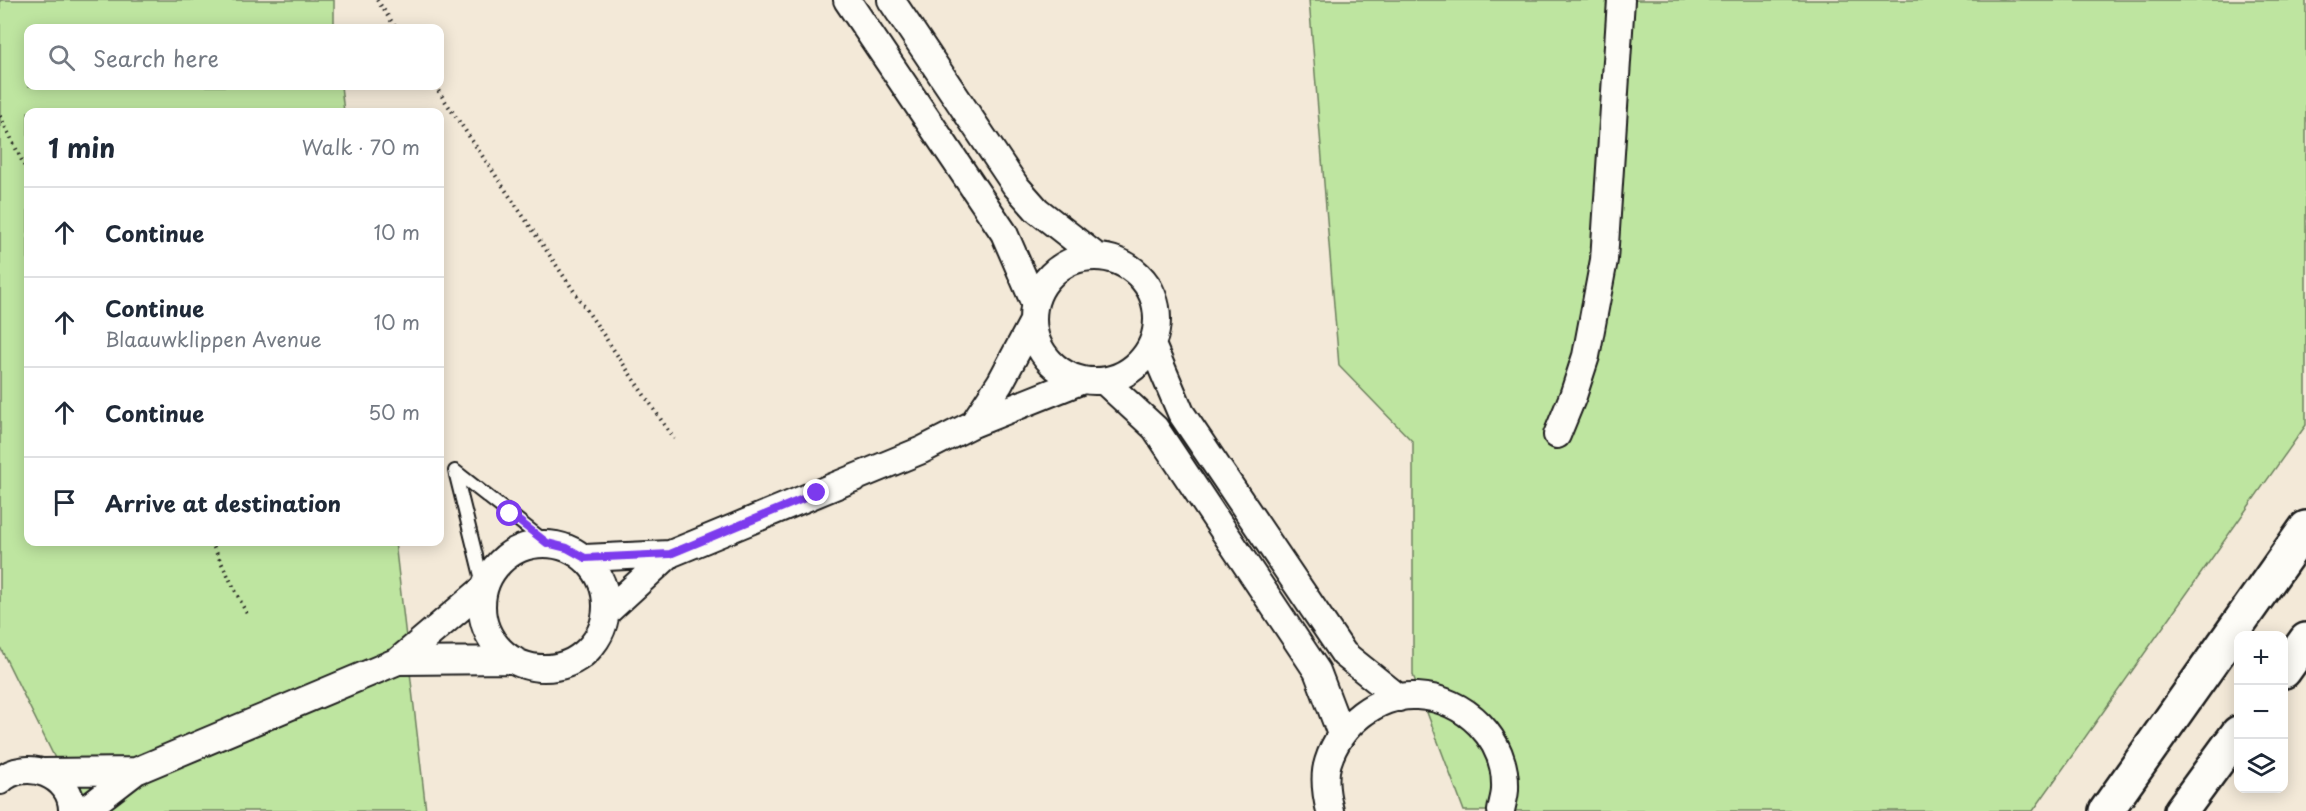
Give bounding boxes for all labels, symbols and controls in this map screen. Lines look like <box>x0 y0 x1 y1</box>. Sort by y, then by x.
search box <box>24 24 444 90</box>
icon: search <box>45 41 78 74</box>
text: Search here <box>93 41 219 74</box>
text: 1 min <box>48 128 115 167</box>
text: Walk · 70 m <box>302 132 420 162</box>
icon: ahead <box>48 216 81 249</box>
text: Continue <box>105 216 204 249</box>
text: 10 m <box>373 217 420 247</box>
text: Continue <box>105 291 204 324</box>
icon: ahead <box>48 306 81 339</box>
text: 10 m <box>373 307 420 337</box>
text: Blaauwklippen Avenue <box>105 324 322 354</box>
icon: ahead <box>48 396 81 429</box>
text: Continue <box>105 396 204 429</box>
text: 50 m <box>368 397 420 427</box>
route end <box>803 479 829 505</box>
icon: arrive <box>48 486 81 519</box>
text: Arrive at destination <box>105 486 341 519</box>
route start <box>496 500 522 526</box>
map controls <box>2234 631 2288 793</box>
button: + <box>2234 631 2288 685</box>
button: − <box>2234 685 2288 739</box>
button: layers <box>2234 739 2288 793</box>

